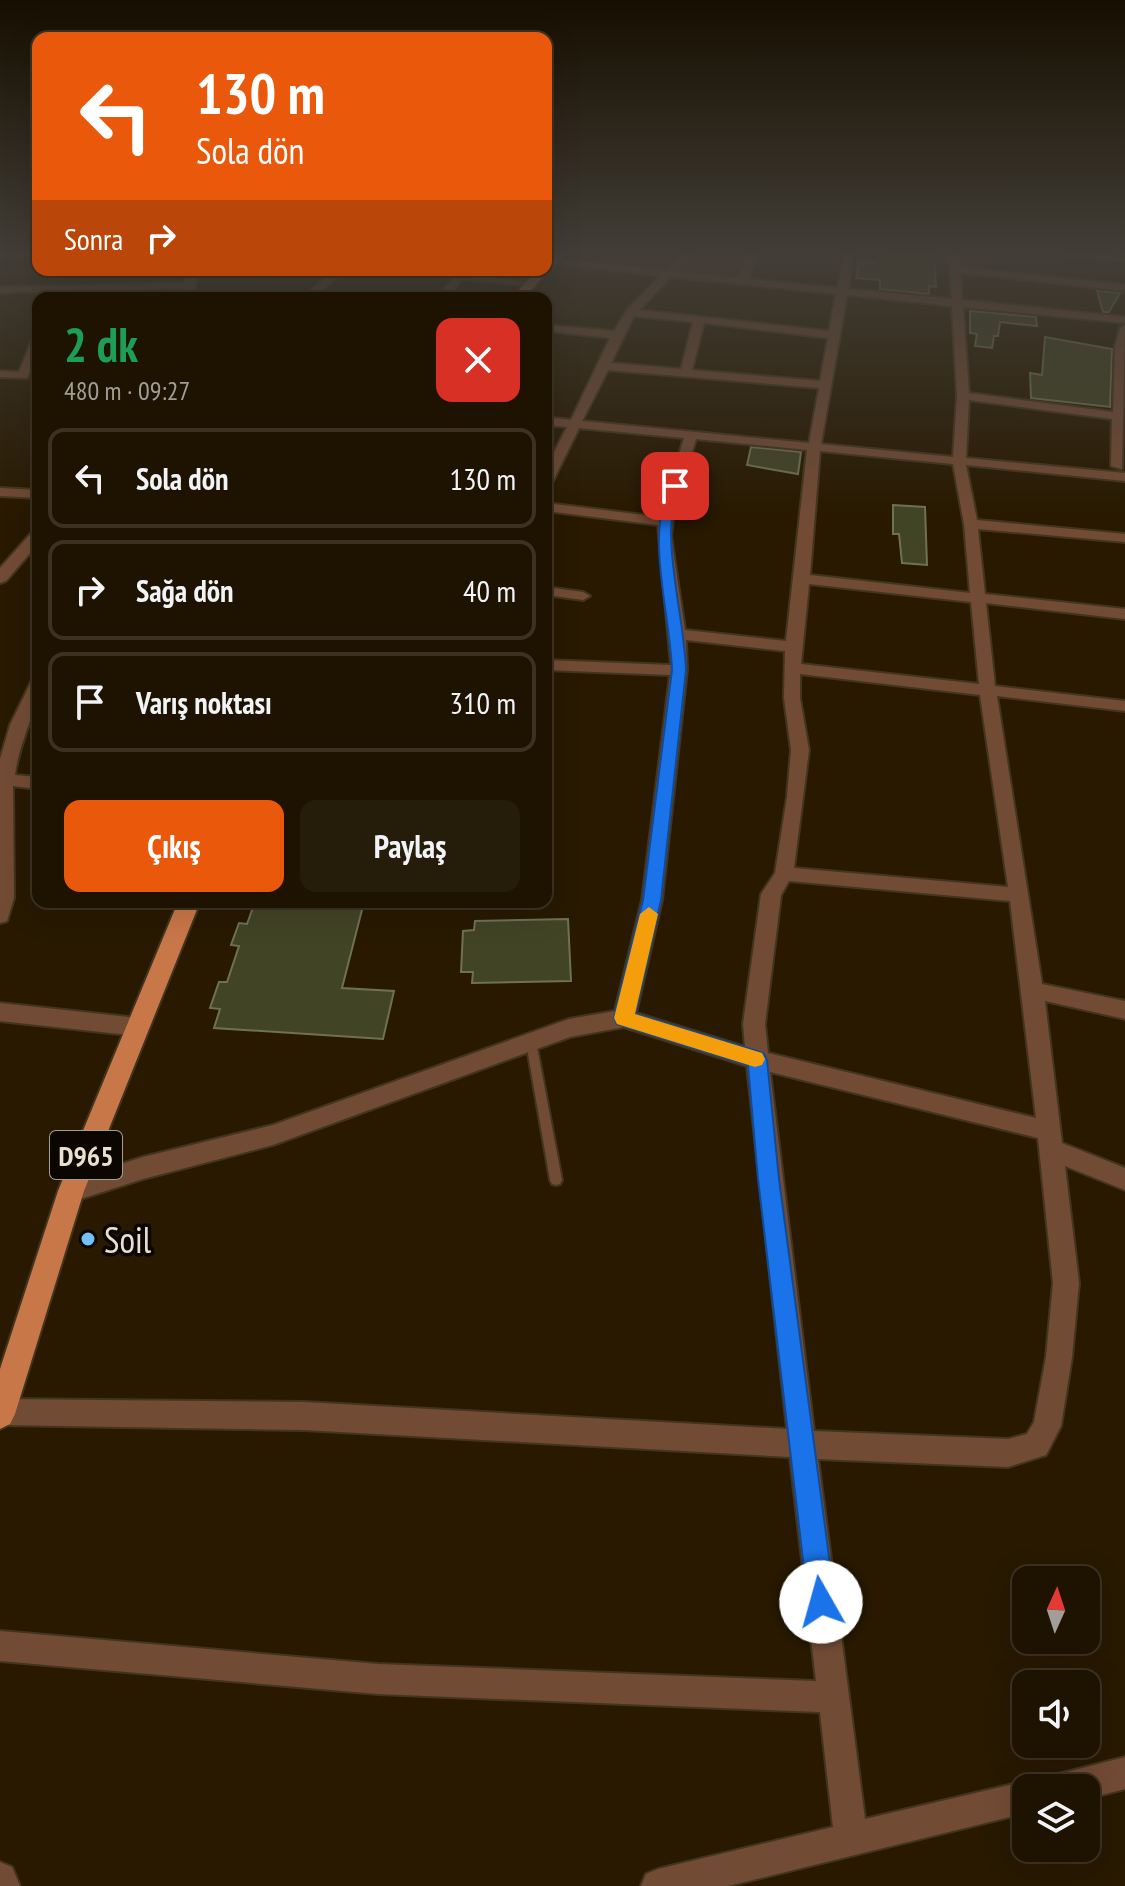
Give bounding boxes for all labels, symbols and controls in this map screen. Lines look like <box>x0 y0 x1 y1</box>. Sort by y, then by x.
text: 130 m <box>196 57 325 129</box>
icon: left <box>64 64 168 168</box>
text: Sola dön <box>196 127 304 174</box>
icon: right <box>139 216 183 260</box>
text: Sonra <box>64 219 123 258</box>
text: 2 dk <box>64 313 138 375</box>
button: close <box>436 318 520 402</box>
text: 480 m · 09:27 <box>64 374 190 407</box>
pin <box>641 452 709 520</box>
icon: left <box>68 456 112 500</box>
text: Sola dön <box>136 459 229 498</box>
text: 130 m <box>450 459 516 498</box>
icon: arrive <box>653 464 697 508</box>
icon: right <box>68 568 112 612</box>
text: Sağa dön <box>136 571 234 610</box>
text: 40 m <box>463 571 516 610</box>
icon: arrive <box>68 680 112 724</box>
text: Varış noktası <box>136 683 272 722</box>
text: 310 m <box>450 683 516 722</box>
button: Çıkış <box>64 800 284 892</box>
button: Paylaş <box>300 800 520 892</box>
road number: D965 <box>50 1131 122 1179</box>
place label: Soil <box>104 1216 152 1263</box>
marker: Soil <box>79 1230 97 1248</box>
position arrow <box>779 1560 863 1644</box>
north arrow <box>1012 1566 1100 1654</box>
map controls <box>1012 1566 1100 1862</box>
button: sound <box>1012 1670 1100 1758</box>
button: layers <box>1012 1774 1100 1862</box>

